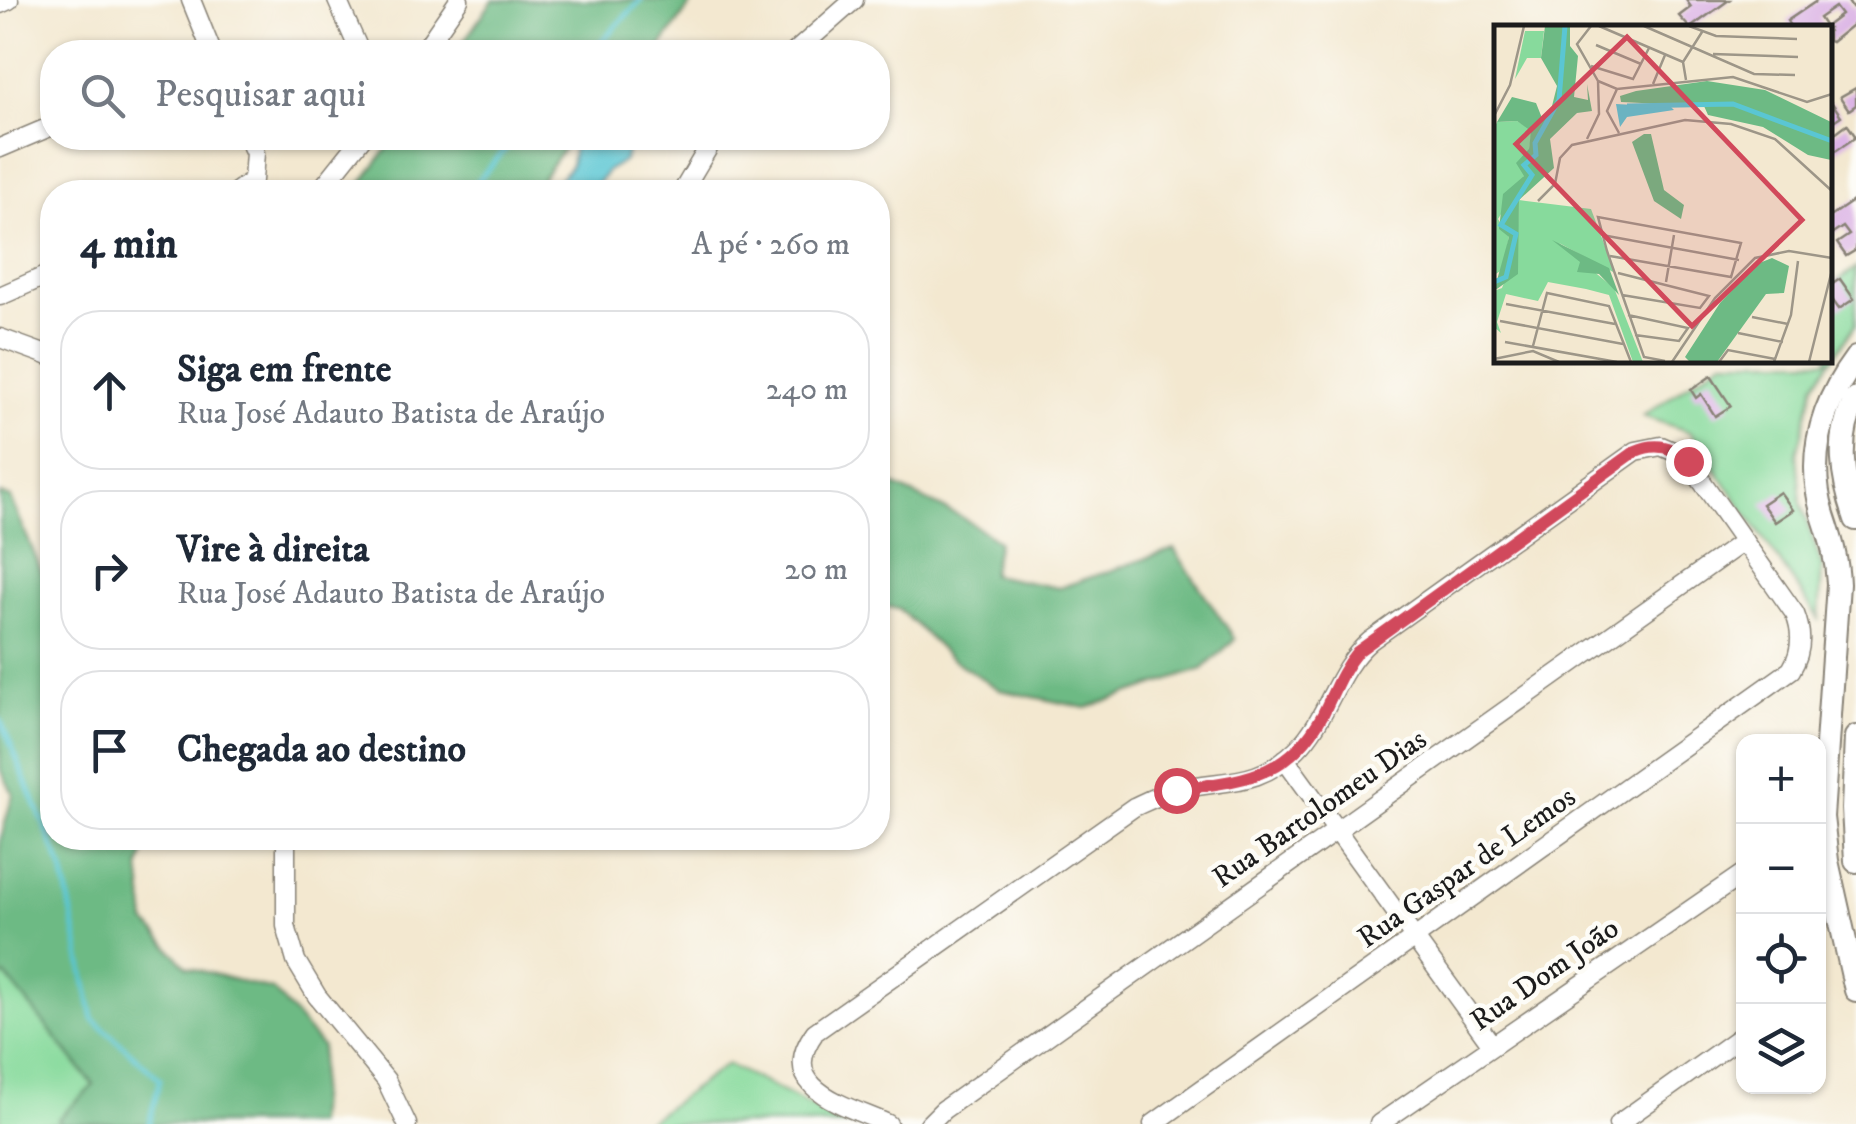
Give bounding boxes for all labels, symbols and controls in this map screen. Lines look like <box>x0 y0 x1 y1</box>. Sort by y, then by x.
inset map <box>1494 25 1831 362</box>
search box <box>40 40 890 150</box>
icon: search <box>75 68 130 123</box>
text: Pesquisar aqui <box>155 71 366 119</box>
text: 4 min <box>80 219 178 271</box>
text: A pé · 260 m <box>692 225 850 265</box>
text: Siga em frente <box>177 346 391 394</box>
icon: ahead <box>82 363 137 418</box>
text: 240 m <box>766 370 848 410</box>
text: Rua José Adauto Batista de Araújo <box>177 394 605 434</box>
route end <box>1666 439 1712 485</box>
text: Vire à direita <box>177 526 369 574</box>
icon: right <box>82 543 137 598</box>
text: 20 m <box>784 550 848 590</box>
text: Rua José Adauto Batista de Araújo <box>177 574 605 614</box>
street label: Rua Bartolomeu Dias <box>1206 721 1434 897</box>
icon: arrive <box>82 723 137 778</box>
text: Chegada ao destino <box>177 726 466 774</box>
map controls <box>1736 734 1826 1094</box>
button: + <box>1736 734 1826 824</box>
route start <box>1154 768 1200 814</box>
street label: Rua Gaspar de Lemos <box>1351 779 1583 957</box>
button: − <box>1736 824 1826 914</box>
street label: Rua Dom João <box>1464 910 1626 1040</box>
button: locate <box>1736 914 1826 1004</box>
button: layers <box>1736 1004 1826 1094</box>

